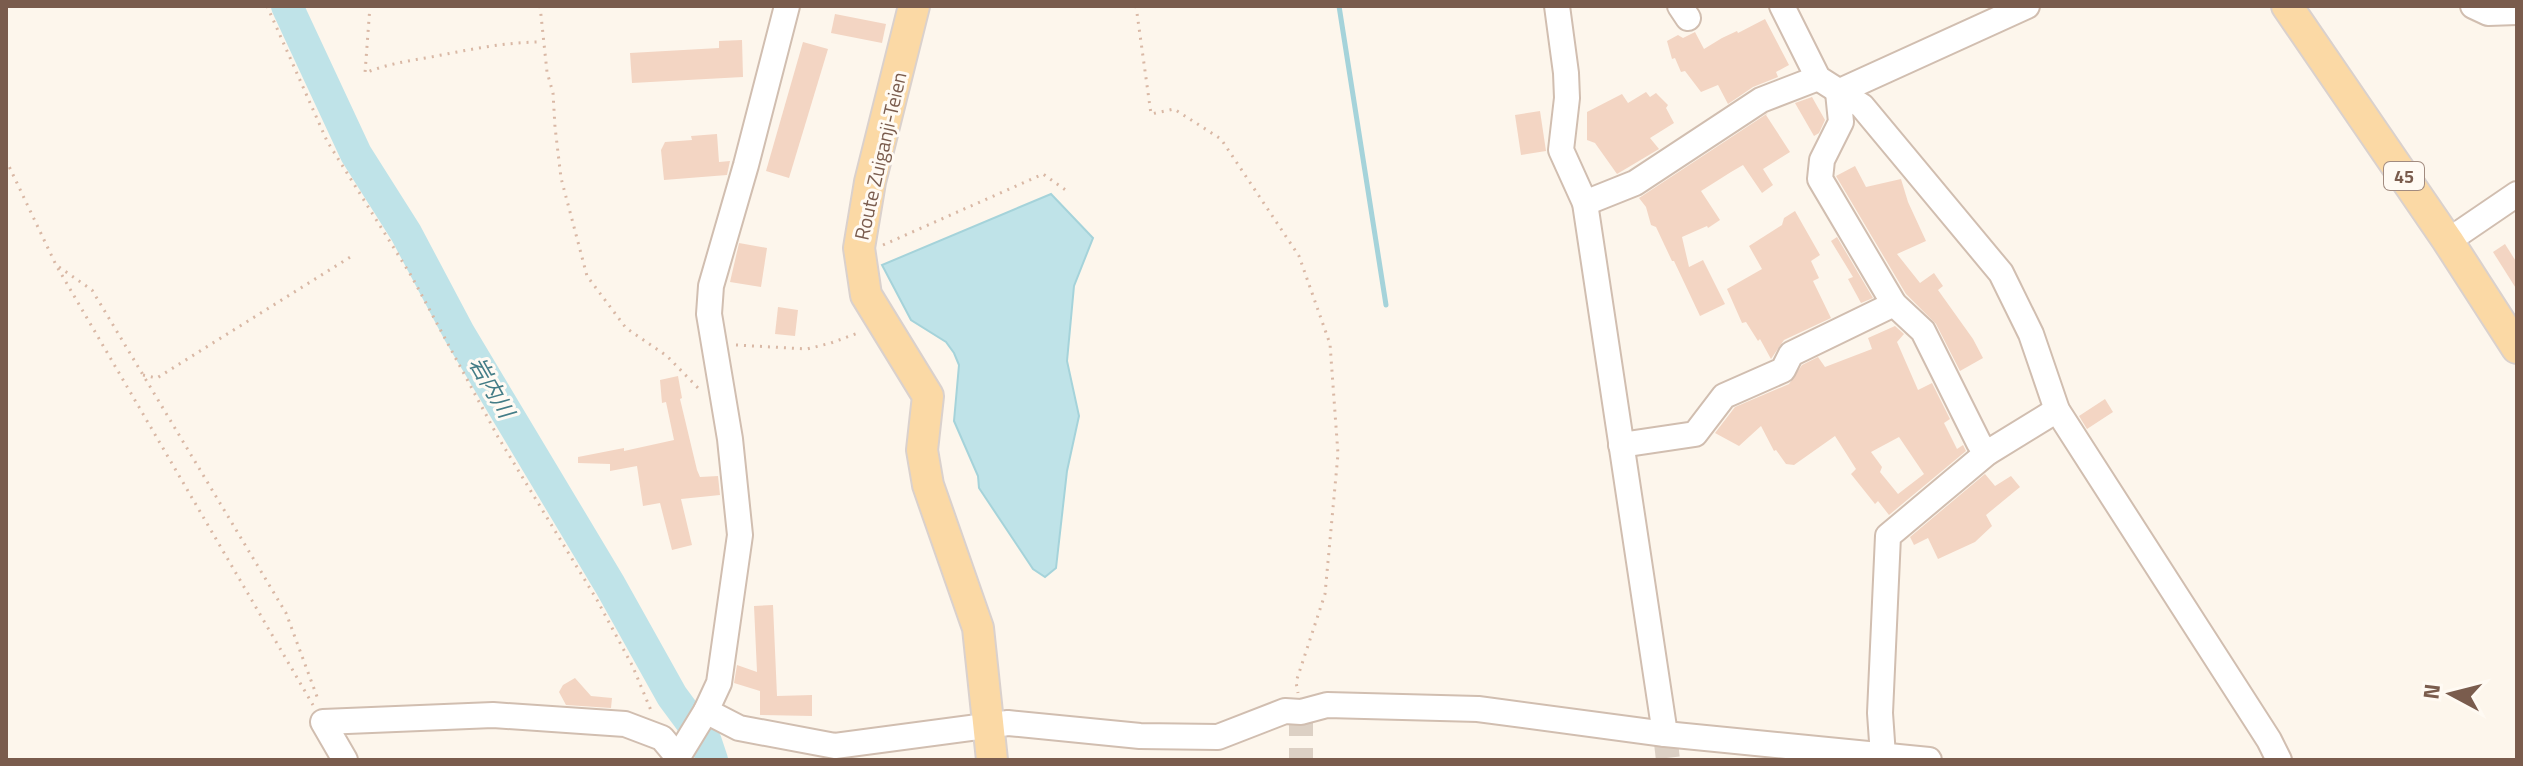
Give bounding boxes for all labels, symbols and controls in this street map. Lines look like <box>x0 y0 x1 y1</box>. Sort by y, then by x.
street label: Route Zuiganji-Teien <box>846 69 914 243</box>
road number: 45 <box>2384 162 2424 190</box>
water label: 岩内川 <box>461 350 524 426</box>
north arrow <box>2411 654 2491 734</box>
text: N <box>2413 682 2449 701</box>

